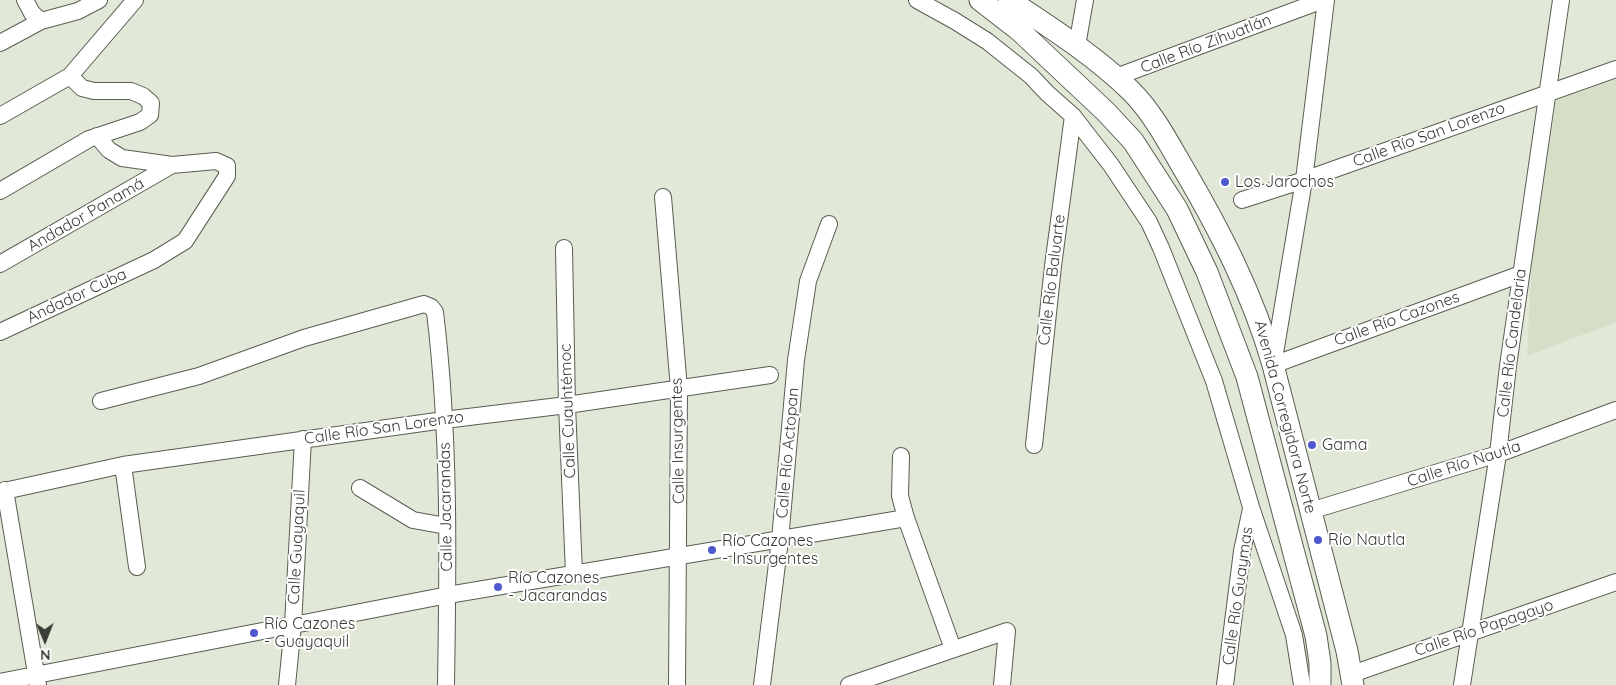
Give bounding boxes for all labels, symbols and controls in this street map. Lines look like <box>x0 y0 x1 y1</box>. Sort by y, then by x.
street label: Calle Río Zihuatlán <box>1138 10 1274 78</box>
street label: Calle Río San Lorenzo <box>1350 99 1508 171</box>
place label: Los Jarochos <box>1235 172 1334 192</box>
street label: Andador Panamá <box>24 174 148 256</box>
marker: Los Jarochos <box>1219 176 1231 188</box>
street label: Calle Río Baluarte <box>1034 213 1070 347</box>
street label: Andador Cuba <box>24 265 130 327</box>
street label: Calle Río Candelaria <box>1493 268 1531 418</box>
street label: Calle Río Cazones <box>1332 287 1462 351</box>
street label: Avenida Corregidora Norte <box>1250 318 1320 516</box>
street label: Calle Cuauhtémoc <box>556 343 580 479</box>
street label: Calle Insurgentes <box>667 378 689 504</box>
street label: Calle Río Actopan <box>773 387 803 519</box>
street label: Calle Río San Lorenzo <box>303 407 465 449</box>
place label: Gama <box>1322 435 1367 455</box>
street label: Calle Río Nautla <box>1405 437 1523 491</box>
marker: Gama <box>1306 439 1318 451</box>
street label: Calle Jacarandas <box>435 442 457 572</box>
street label: Calle Guayaquil <box>284 489 310 605</box>
street label: Calle Río Guaymas <box>1219 525 1257 667</box>
place label: Río Nautla <box>1328 530 1405 550</box>
place label: Río Cazones - Insurgentes <box>722 531 818 569</box>
marker: Río Nautla <box>1312 534 1324 546</box>
marker: Río Cazones - Insurgentes <box>706 544 718 556</box>
place label: Río Cazones - Jacarandas <box>508 568 607 606</box>
marker: Río Cazones - Jacarandas <box>492 581 504 593</box>
street label: Calle Río Papagayo <box>1412 595 1556 661</box>
place label: Río Cazones - Guayaquil <box>264 614 355 652</box>
north arrow <box>20 615 70 665</box>
marker: Río Cazones - Guayaquil <box>248 627 260 639</box>
text: N <box>40 646 51 664</box>

